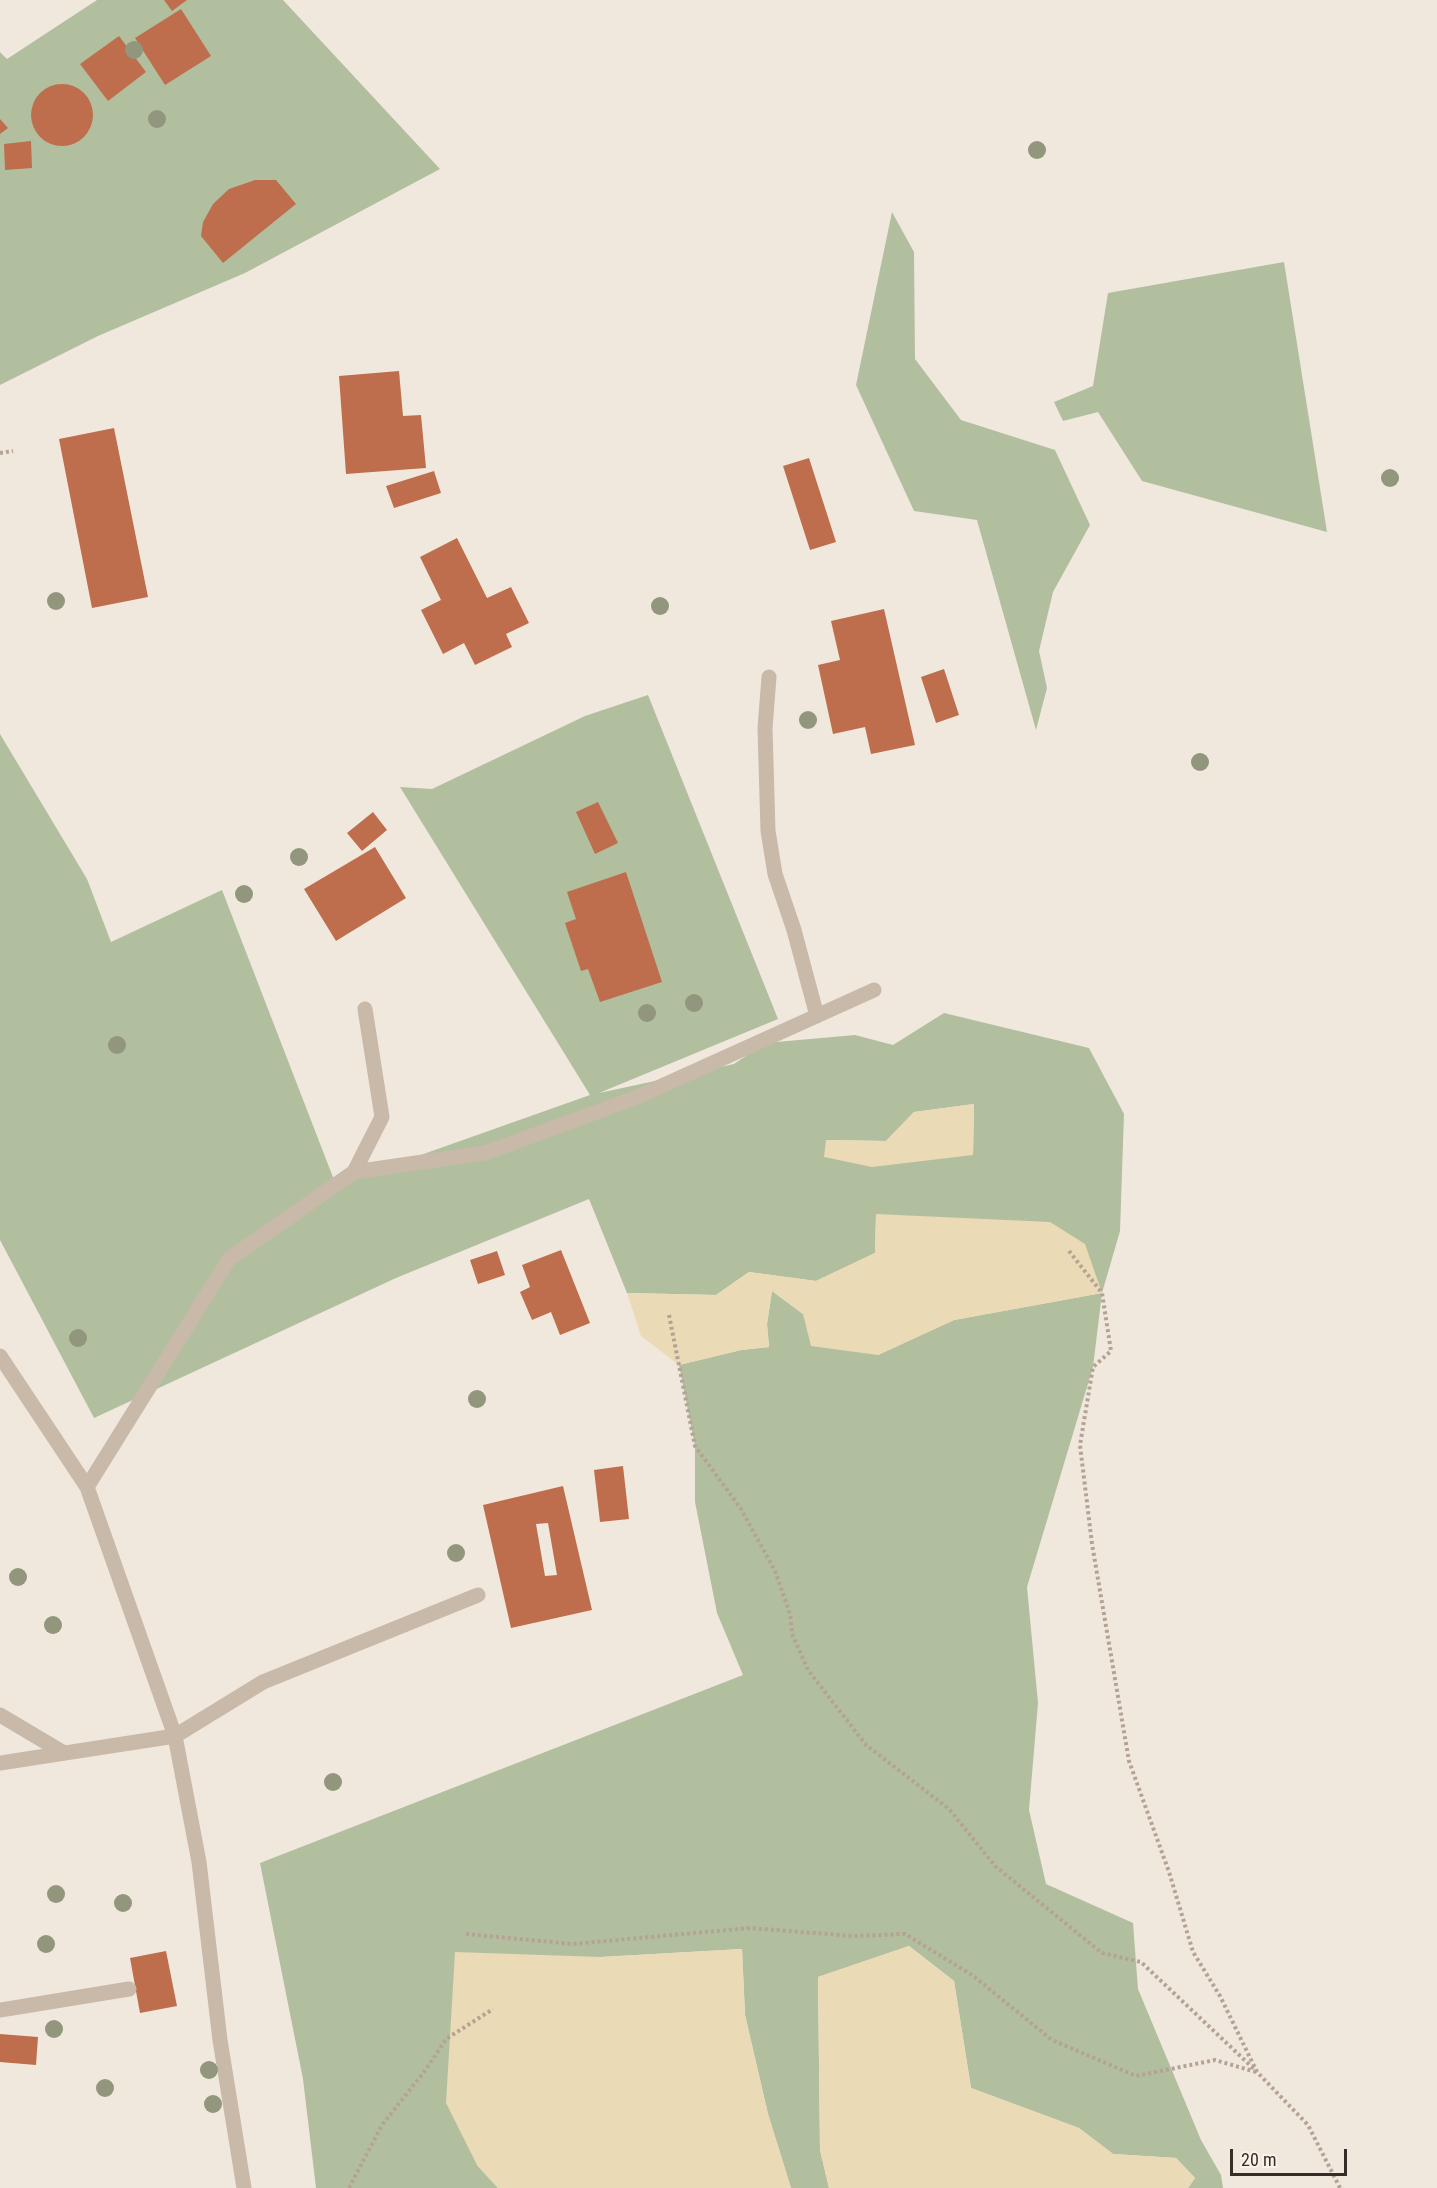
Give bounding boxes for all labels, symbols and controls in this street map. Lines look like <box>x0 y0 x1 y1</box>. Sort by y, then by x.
scale bar <box>1233 2137 1350 2175</box>
text: 20 m <box>1241 2149 1276 2170</box>

